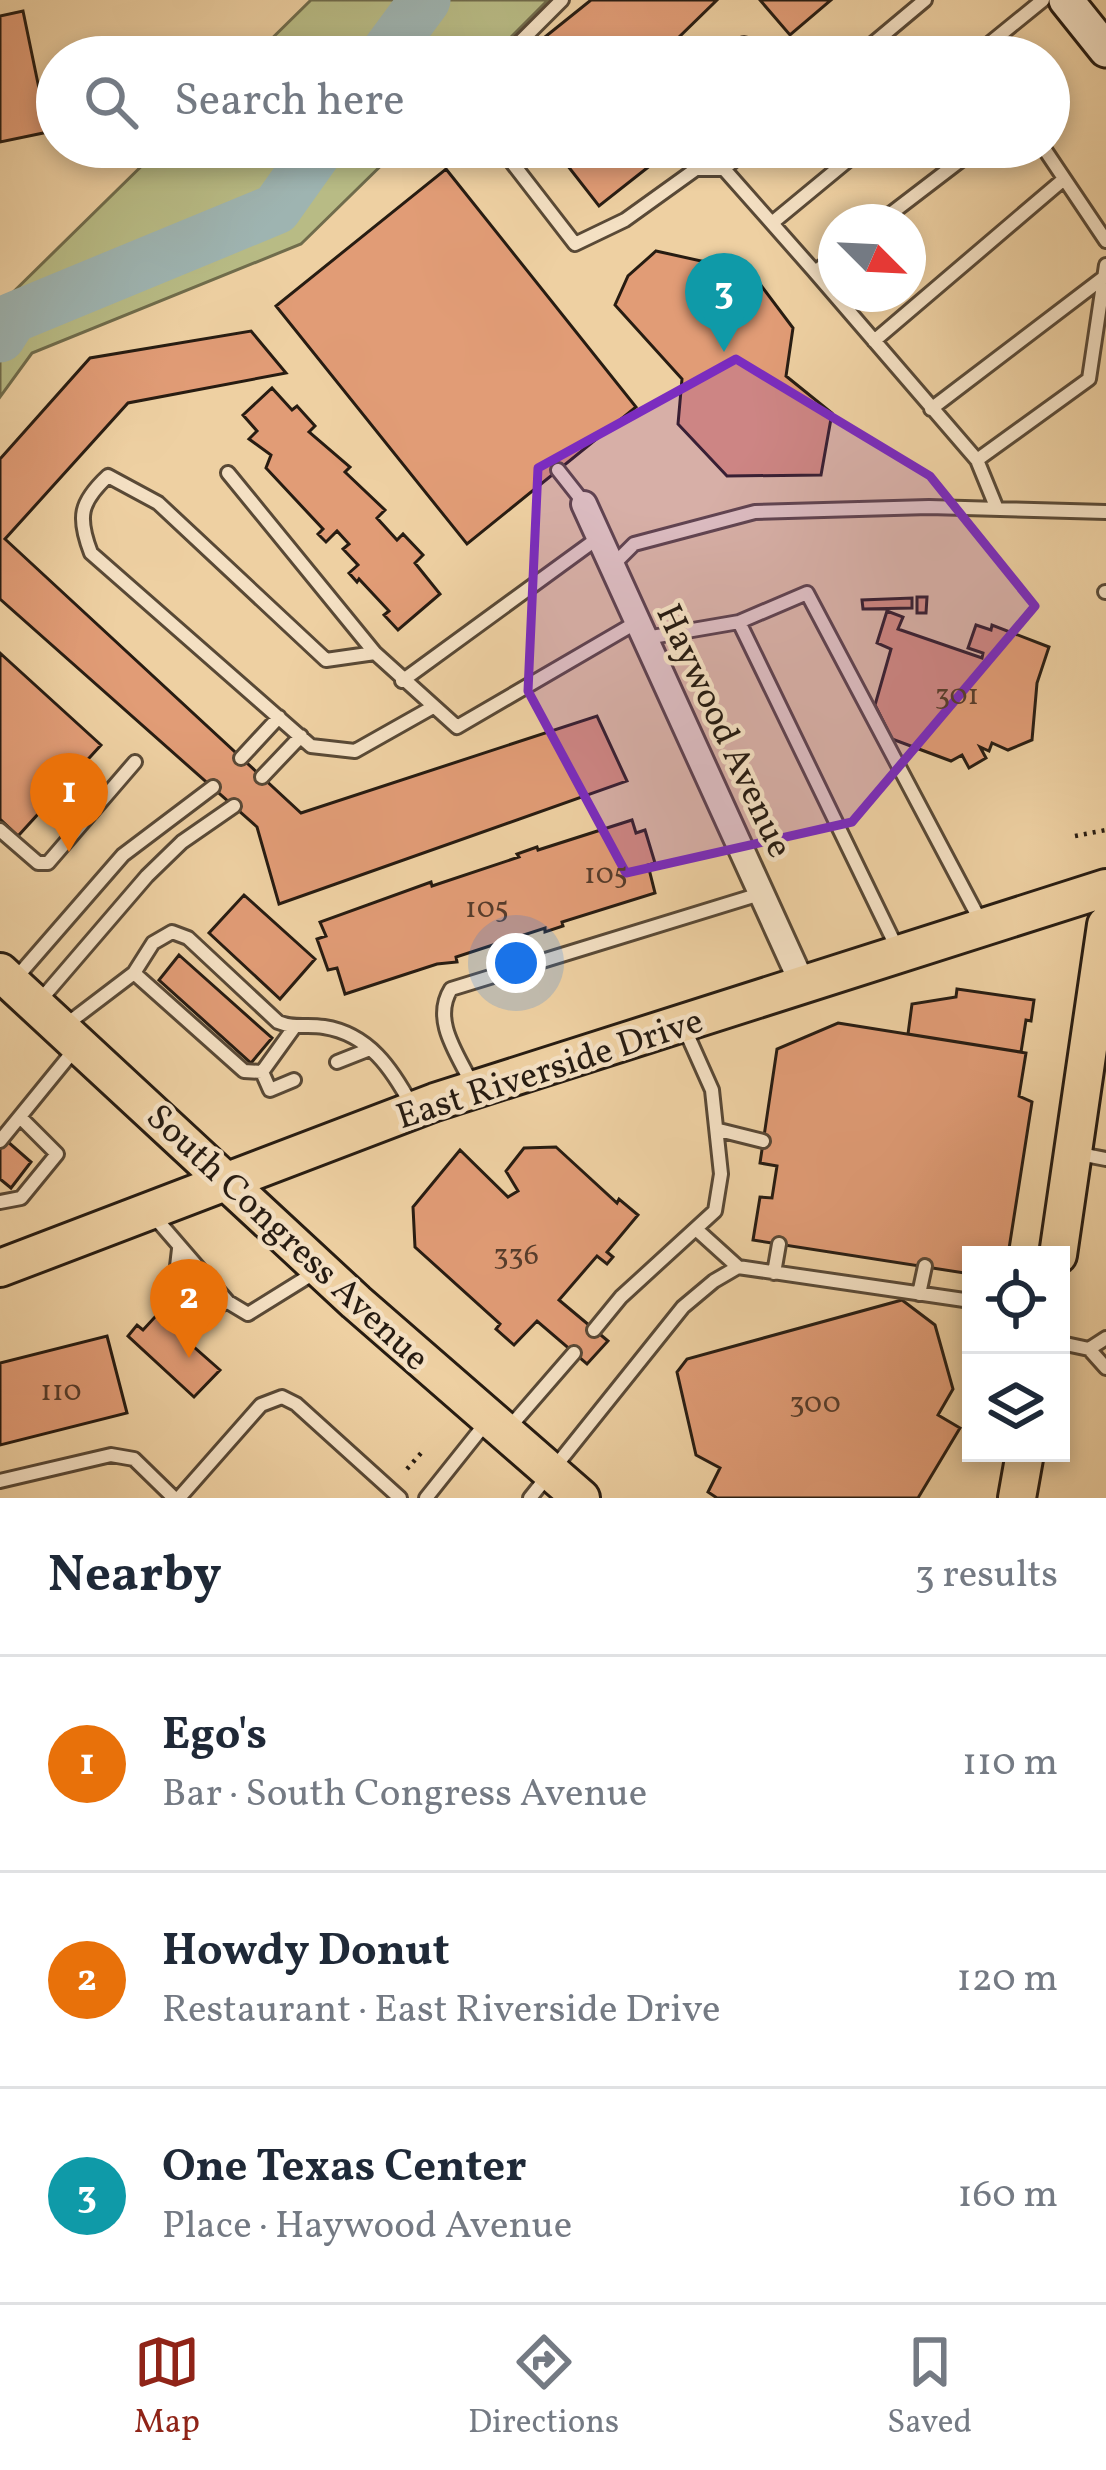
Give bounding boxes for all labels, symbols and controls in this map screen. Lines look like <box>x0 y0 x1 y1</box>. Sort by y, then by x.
search box <box>36 36 1070 168</box>
icon: search <box>78 69 144 135</box>
text: Search here <box>174 71 405 134</box>
north arrow <box>818 204 926 312</box>
pin: 3 <box>685 253 763 352</box>
street label: Haywood Avenue <box>642 597 803 867</box>
house number: 301 <box>935 675 979 717</box>
pin: 1 <box>30 753 108 852</box>
house number: 105 <box>584 854 628 896</box>
house number: 105 <box>465 888 509 930</box>
your location <box>486 933 546 993</box>
street label: East Riverside Drive <box>390 998 710 1144</box>
street label: South Congress Avenue <box>134 1094 439 1384</box>
house number: 336 <box>493 1235 539 1277</box>
map controls <box>962 1246 1070 1462</box>
button: locate <box>962 1246 1070 1354</box>
pin: 2 <box>150 1259 228 1358</box>
button: layers <box>962 1354 1070 1462</box>
house number: 110 <box>40 1371 82 1413</box>
house number: 300 <box>789 1383 841 1425</box>
text: Nearby <box>48 1541 222 1612</box>
text: 3 results <box>915 1549 1058 1603</box>
text: Ego's <box>162 1705 267 1768</box>
text: 1 <box>79 1737 95 1791</box>
text: 110 m <box>962 1737 1058 1791</box>
text: Bar · South Congress Avenue <box>162 1768 647 1822</box>
text: Howdy Donut <box>162 1921 450 1984</box>
text: 2 <box>77 1953 97 2007</box>
text: 120 m <box>957 1953 1058 2007</box>
text: Restaurant · East Riverside Drive <box>162 1984 721 2038</box>
text: One Texas Center <box>162 2137 527 2200</box>
text: 3 <box>77 2169 97 2223</box>
text: 160 m <box>957 2169 1058 2223</box>
text: Place · Haywood Avenue <box>162 2200 572 2254</box>
tab: Map <box>134 2329 200 2447</box>
tab: Directions <box>468 2329 619 2447</box>
tab: Saved <box>887 2329 972 2447</box>

